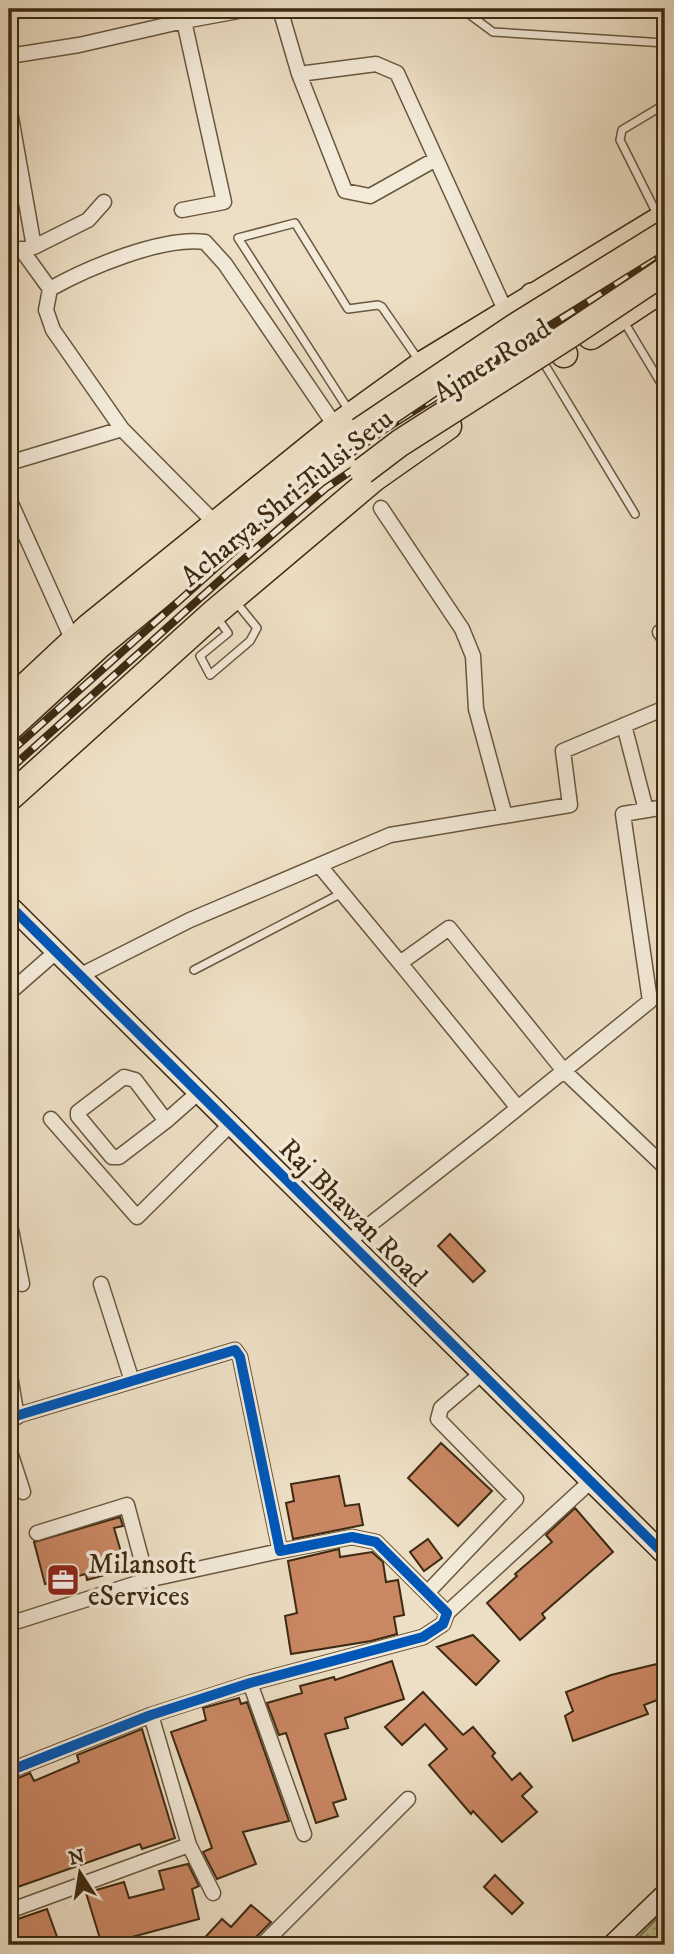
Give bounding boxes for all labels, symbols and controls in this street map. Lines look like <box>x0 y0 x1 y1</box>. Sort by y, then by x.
street label: Ajmer Road <box>427 311 557 411</box>
street label: Acharya Shri Tulsi Setu <box>174 401 400 595</box>
street label: Raj Bhawan Road <box>271 1131 435 1295</box>
place label: Milansoft eServices <box>88 1547 197 1614</box>
office icon: Milansoft eServices <box>44 1561 82 1599</box>
north arrow <box>46 1839 116 1909</box>
text: N <box>67 1845 87 1871</box>

